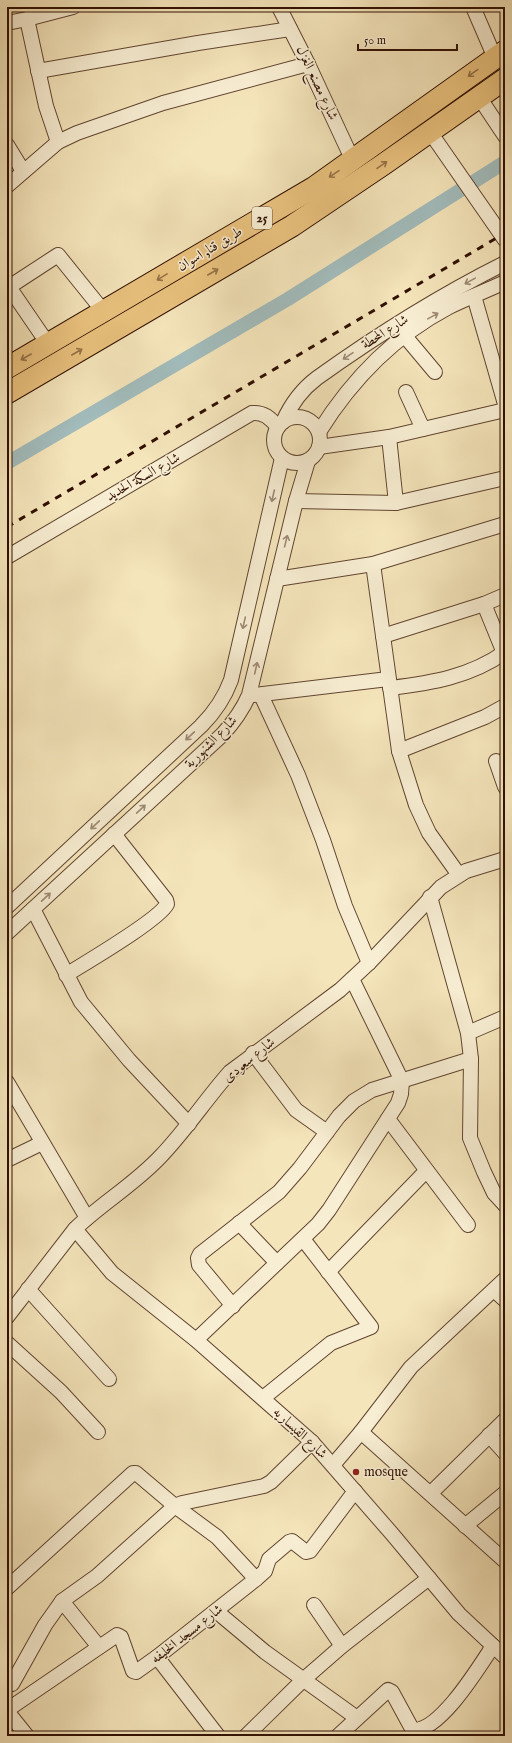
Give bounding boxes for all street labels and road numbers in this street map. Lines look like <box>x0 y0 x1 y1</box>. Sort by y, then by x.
street label: شارع مصنع الغزل <box>288 43 342 125</box>
road number: 25 <box>252 207 272 229</box>
street label: طريق قنا, اسوان <box>174 222 246 276</box>
street label: شارع المحطة <box>358 310 413 355</box>
street label: شارع السكة الحديد <box>103 449 184 507</box>
street label: شارع الشنهورية <box>181 712 243 774</box>
street label: شارع سعودى <box>219 1033 280 1088</box>
street label: شارع القيساريه <box>268 1403 331 1464</box>
street label: شارع مسجد الخليفه <box>147 1600 228 1669</box>

